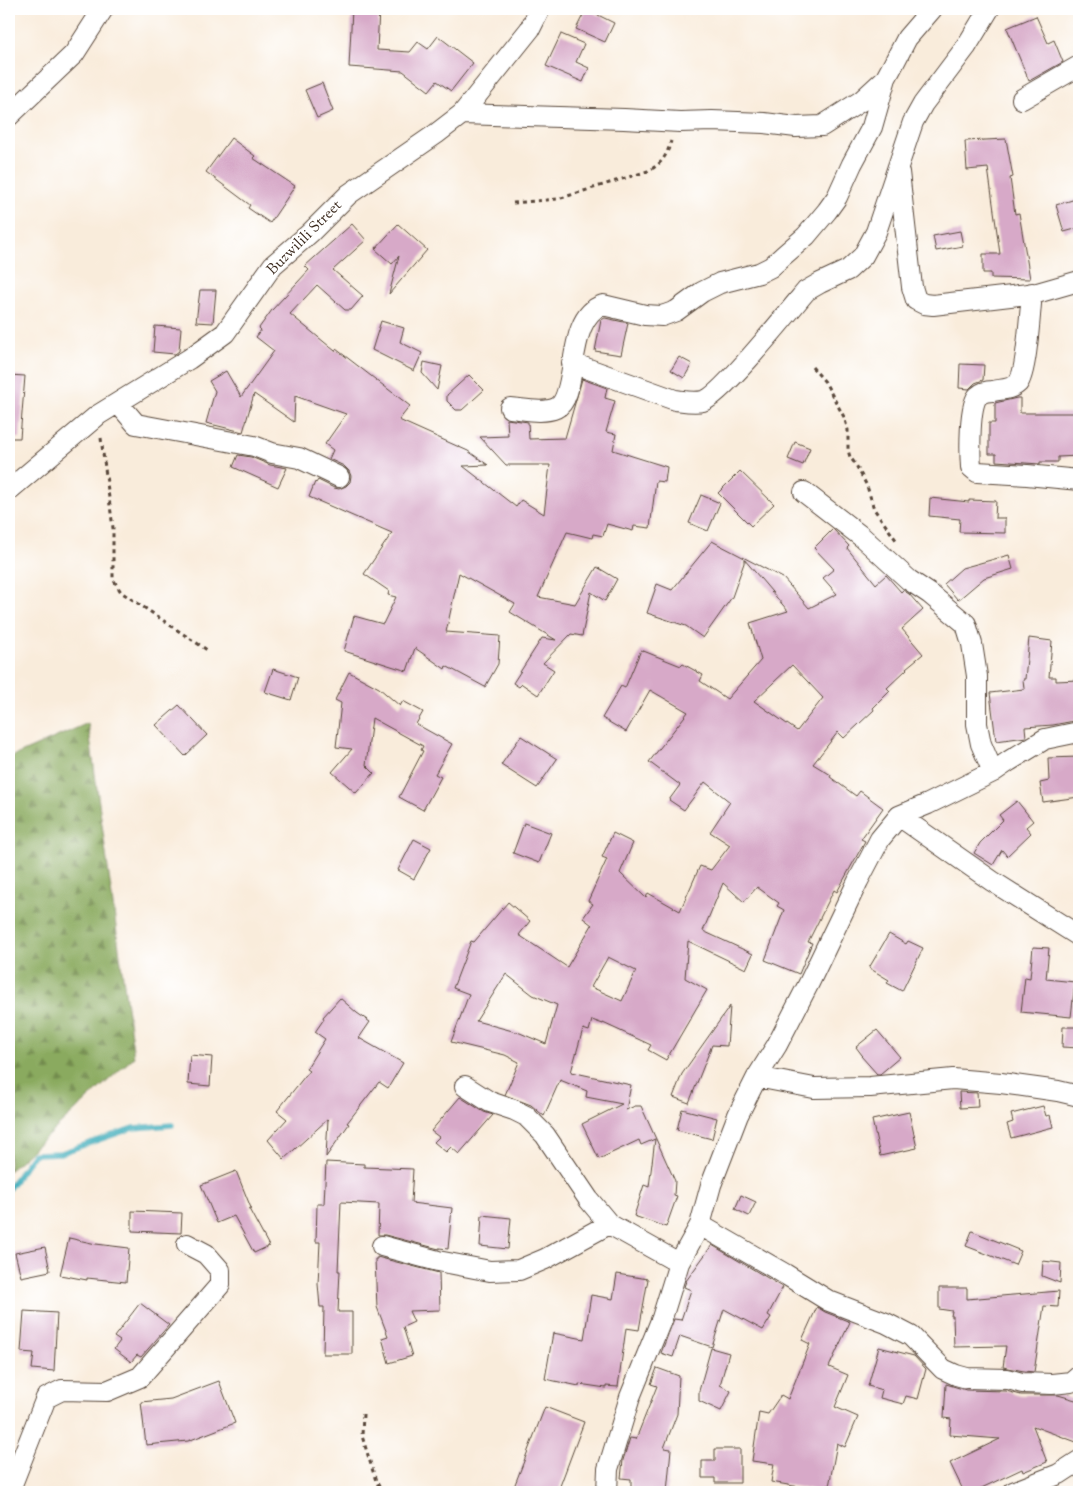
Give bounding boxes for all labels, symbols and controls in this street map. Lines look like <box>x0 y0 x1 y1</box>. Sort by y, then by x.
street label: Buzwilili Street <box>263 196 347 280</box>

